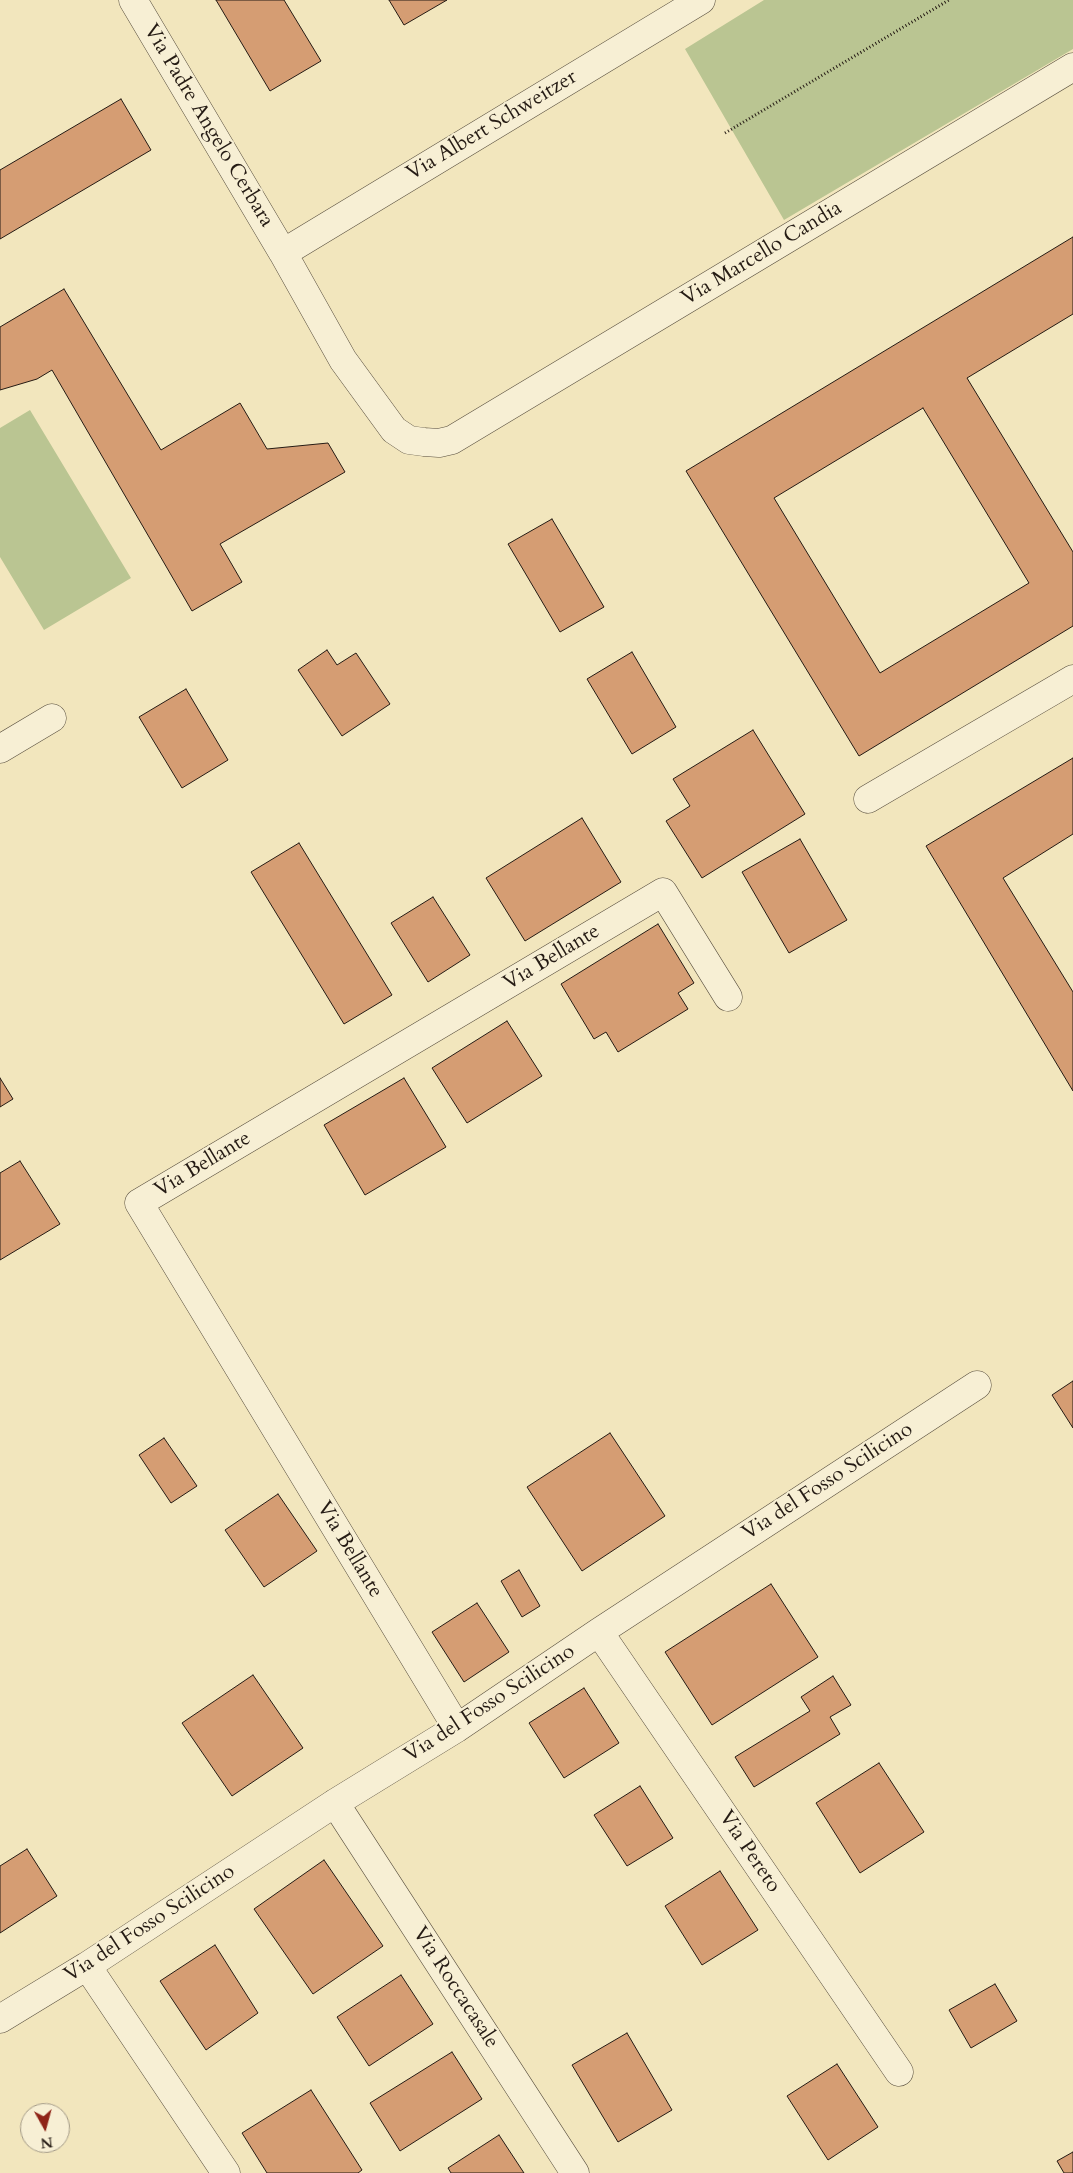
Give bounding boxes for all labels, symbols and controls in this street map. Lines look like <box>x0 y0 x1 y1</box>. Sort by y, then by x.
street label: Via Padre Angelo Cerbara <box>137 20 279 232</box>
street label: Via Albert Schweitzer <box>402 65 582 187</box>
street label: Via Marcello Candia <box>677 196 847 312</box>
street label: Via Bellante <box>499 919 605 997</box>
street label: Via Bellante <box>150 1126 256 1204</box>
street label: Via del Fosso Scilicino <box>738 1417 918 1547</box>
street label: Via Bellante <box>310 1497 388 1603</box>
street label: Via del Fosso Scilicino <box>400 1639 580 1769</box>
street label: Via Pereto <box>712 1806 786 1898</box>
street label: Via del Fosso Scilicino <box>60 1859 240 1989</box>
street label: Via Roccacasale <box>406 1923 504 2053</box>
north arrow <box>20 2103 70 2153</box>
text: N <box>40 2132 54 2153</box>

